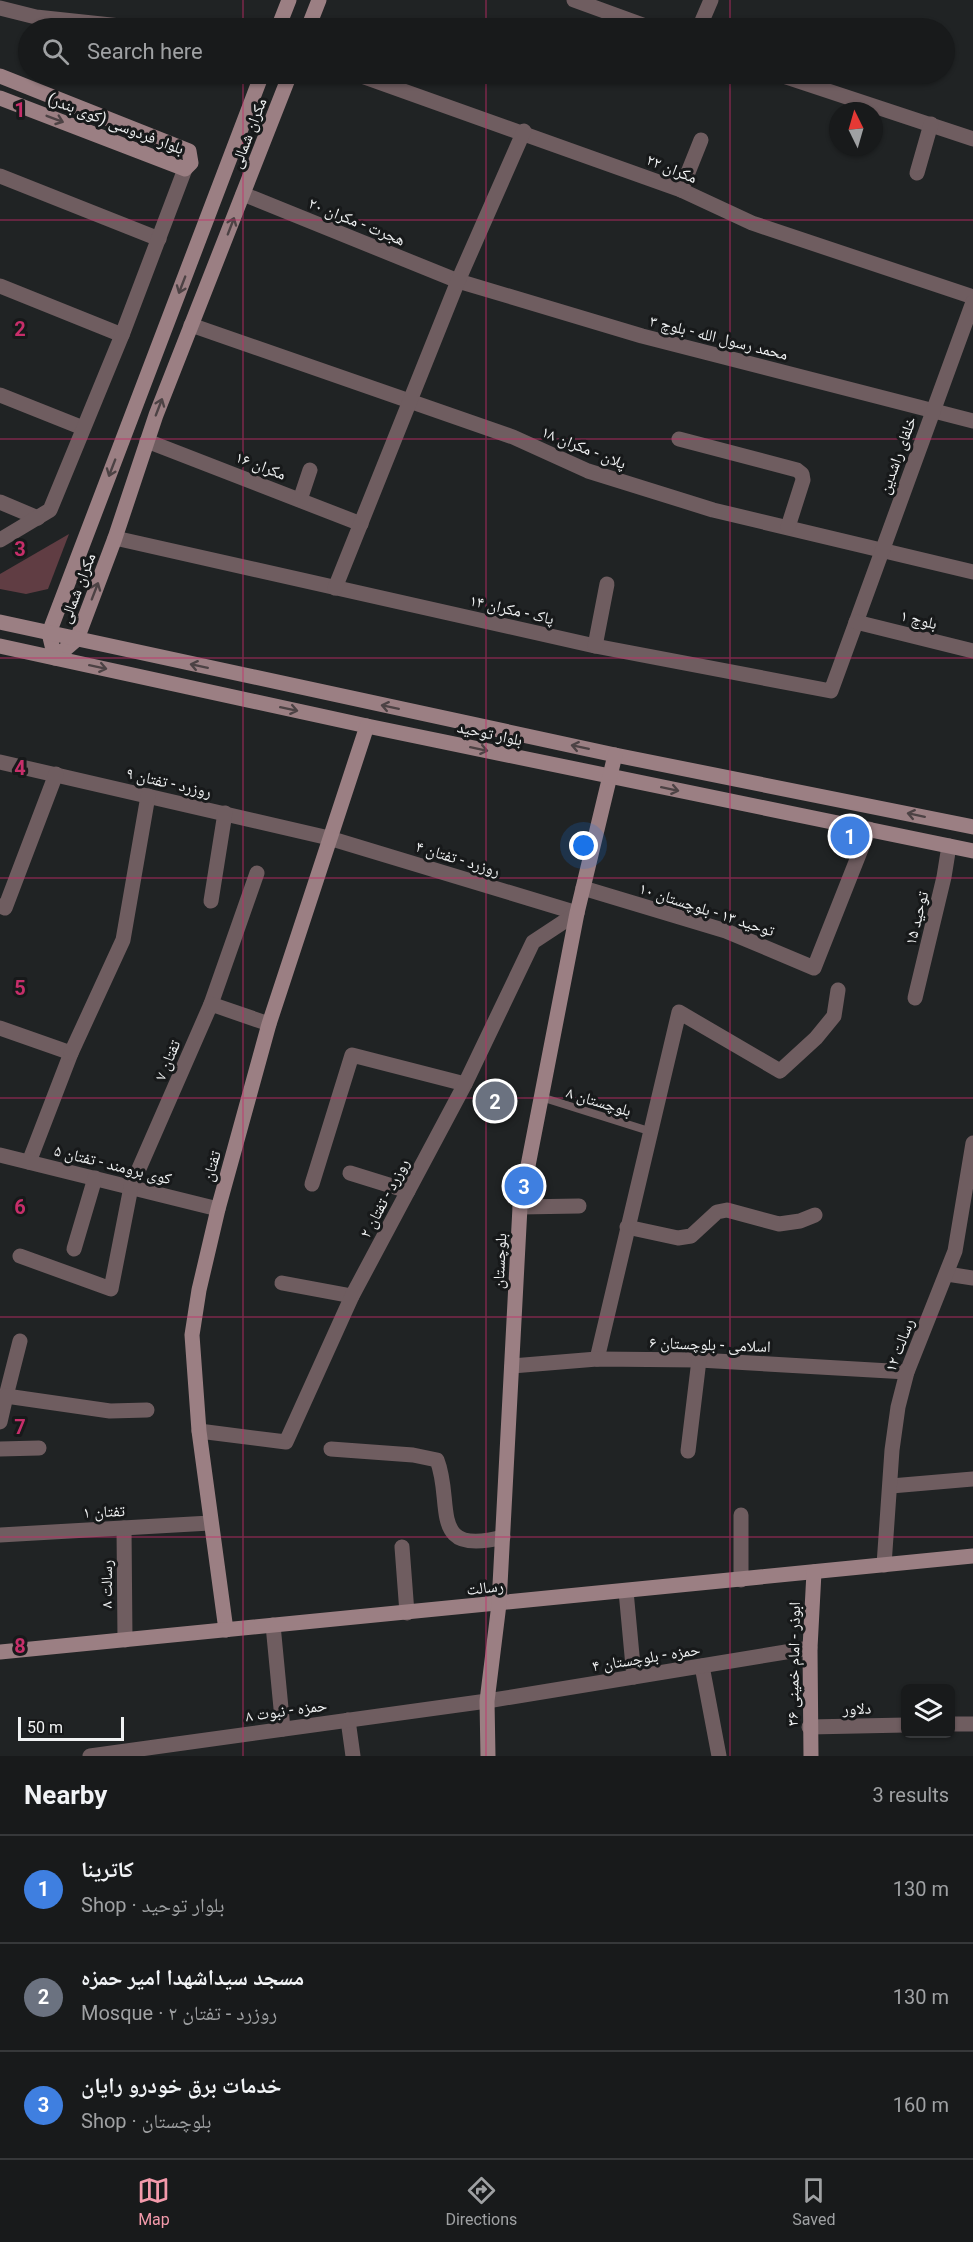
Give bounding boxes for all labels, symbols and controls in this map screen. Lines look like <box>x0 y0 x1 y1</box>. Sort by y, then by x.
search box <box>18 18 955 84</box>
icon: search <box>39 35 72 68</box>
text: Search here <box>87 39 203 64</box>
street label: بلوار فردوسی (کوی بندر) <box>45 89 187 159</box>
street label: مکران شمالی <box>226 95 271 171</box>
text: 1 <box>14 98 26 122</box>
north arrow <box>829 102 883 156</box>
one-way arrow <box>45 114 63 125</box>
street label: مکران ۲۲ <box>643 150 700 188</box>
street label: هجرت - مکران ۲۰ <box>305 193 408 250</box>
one-way arrow <box>226 217 237 236</box>
one-way arrow <box>175 276 186 294</box>
street label: محمد رسول الله - بلوچ ۳ <box>648 311 790 365</box>
text: 2 <box>14 317 26 341</box>
one-way arrow <box>155 399 166 417</box>
street label: خلفای راشدین <box>875 414 921 497</box>
street label: پلان - مکران ۱۸ <box>538 422 629 474</box>
street label: مکران ۱۶ <box>232 447 289 485</box>
one-way arrow <box>106 458 117 476</box>
text: 3 <box>14 537 26 561</box>
street label: مکران شمالی <box>55 550 100 626</box>
one-way arrow <box>90 583 101 601</box>
street label: پاک - مکران ۱۴ <box>468 591 556 629</box>
street label: بلوچ ۱ <box>898 606 939 634</box>
one-way arrow <box>190 659 209 671</box>
one-way arrow <box>88 662 107 674</box>
one-way arrow <box>380 701 400 712</box>
one-way arrow <box>278 704 298 715</box>
street label: بلوار توحید <box>456 717 524 750</box>
one-way arrow <box>571 741 590 753</box>
one-way arrow <box>469 744 489 755</box>
text: 4 <box>14 756 26 780</box>
street label: روزرد - تفتان ۹ <box>124 763 213 803</box>
one-way arrow <box>660 784 680 795</box>
one-way arrow <box>906 809 926 820</box>
pin: 1 <box>830 814 870 858</box>
your location <box>569 831 598 860</box>
street label: روزرد - تفتان ۴ <box>413 837 502 881</box>
street label: توحید ۱۳ - بلوچستان ۱۰ <box>636 879 777 941</box>
street label: توحید ۱۵ <box>901 889 932 947</box>
text: 5 <box>14 976 26 1000</box>
street label: تفتان ۷ <box>151 1037 185 1084</box>
pin: 2 <box>476 1078 514 1124</box>
street label: بلوچستان ۸ <box>564 1083 634 1121</box>
street label: کوی برومند - تفتان ۵ <box>52 1141 174 1189</box>
street label: تفتان <box>198 1148 226 1184</box>
street label: روزرد - تفتان ۲ <box>356 1155 414 1242</box>
pin: 3 <box>504 1164 544 1208</box>
text: 6 <box>14 1195 26 1219</box>
street label: بلوچستان <box>489 1233 511 1289</box>
street label: رسالت ۱۲ <box>881 1316 918 1375</box>
street label: اسلامی - بلوچستان ۶ <box>649 1333 771 1357</box>
text: 7 <box>14 1415 26 1439</box>
street label: تفتان ۱ <box>83 1501 126 1523</box>
street label: رسالت ۸ <box>97 1560 116 1608</box>
street label: رسالت <box>466 1576 505 1599</box>
street label: ابوذر - امام خمینی ۳۶ <box>783 1602 805 1726</box>
text: 8 <box>14 1634 26 1658</box>
street label: حمزه - بلوچستان ۴ <box>591 1640 702 1676</box>
map controls <box>901 1684 955 1738</box>
button: layers <box>901 1684 955 1738</box>
street label: حمزه - نبوت ۸ <box>244 1695 328 1726</box>
street label: دلاور <box>842 1699 871 1718</box>
scale bar <box>18 1714 124 1742</box>
text: 50 m <box>27 1718 63 1737</box>
text: Nearby <box>24 1780 107 1810</box>
text: 3 results <box>873 1783 949 1807</box>
text: کاترینا <box>81 1857 134 1882</box>
text: 1 <box>38 1877 49 1901</box>
text: 130 m <box>893 1877 949 1901</box>
text: Shop · بلوار توحید <box>81 1893 225 1917</box>
text: مسجد سیداشهدا امیر حمزه <box>81 1965 304 1990</box>
text: 2 <box>38 1985 49 2009</box>
text: 130 m <box>893 1985 949 2009</box>
text: Mosque · روزرد - تفتان ۲ <box>81 2001 277 2025</box>
text: خدمات برق خودرو رایان <box>81 2073 281 2098</box>
text: 3 <box>38 2093 49 2117</box>
text: 160 m <box>893 2093 949 2117</box>
text: Shop · بلوچستان <box>81 2109 211 2133</box>
tab: Map <box>137 2174 170 2229</box>
tab: Directions <box>445 2174 517 2229</box>
tab: Saved <box>792 2174 836 2229</box>

